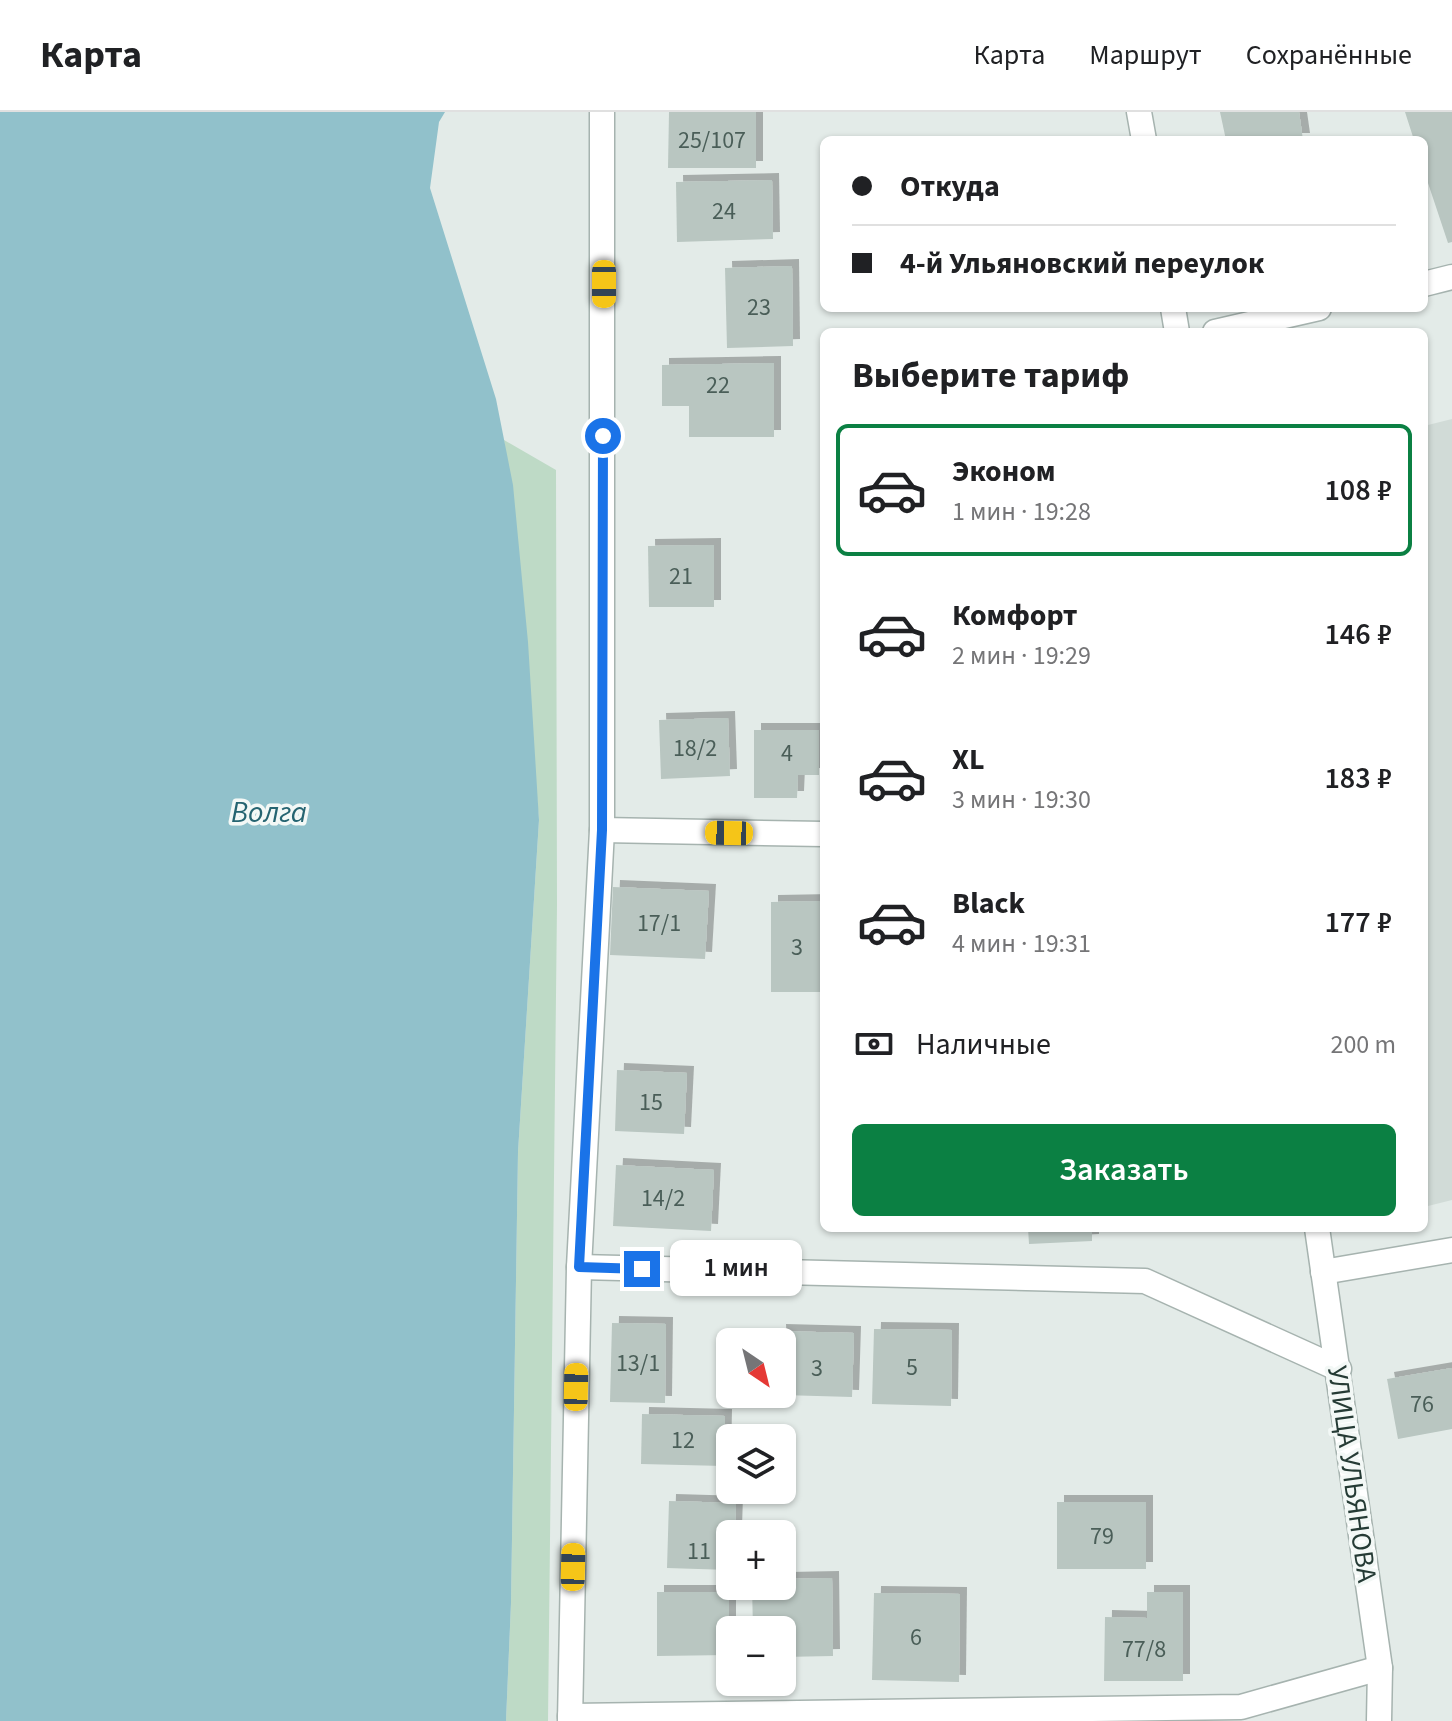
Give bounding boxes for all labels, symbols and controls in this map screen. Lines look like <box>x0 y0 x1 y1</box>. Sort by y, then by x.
text: Карта <box>40 28 142 82</box>
text: Карта <box>974 35 1045 75</box>
text: Маршрут <box>1089 35 1202 75</box>
text: Сохранённые <box>1246 35 1412 75</box>
house number: 25/107 <box>678 123 746 158</box>
text: Откуда <box>900 165 1000 208</box>
house number: 24 <box>712 194 736 229</box>
text: 4-й Ульяновский переулок <box>900 242 1264 285</box>
car <box>592 260 616 308</box>
house number: 23 <box>747 290 771 325</box>
text: Выберите тариф <box>852 350 1129 401</box>
house number: 22 <box>706 368 730 403</box>
route start <box>585 418 621 454</box>
text: Эконом <box>952 450 1056 493</box>
icon: car <box>856 454 928 526</box>
text: 108 ₽ <box>1324 469 1392 512</box>
text: 1 мин · 19:28 <box>952 493 1091 530</box>
house number: 21 <box>669 559 693 594</box>
text: Комфорт <box>952 594 1078 637</box>
icon: car <box>856 598 928 670</box>
text: 146 ₽ <box>1324 613 1392 656</box>
text: 2 мин · 19:29 <box>952 637 1091 674</box>
house number: 18/2 <box>673 731 717 766</box>
house number: 4 <box>781 736 793 771</box>
text: XL <box>952 738 985 781</box>
icon: car <box>856 742 928 814</box>
text: 183 ₽ <box>1324 757 1392 800</box>
text: 3 мин · 19:30 <box>952 781 1091 818</box>
water label: Волга <box>231 791 307 834</box>
car <box>705 821 753 845</box>
text: Black <box>952 882 1025 925</box>
icon: car <box>856 886 928 958</box>
text: 177 ₽ <box>1324 901 1392 944</box>
house number: 17/1 <box>637 906 681 941</box>
text: 4 мин · 19:31 <box>952 925 1091 962</box>
house number: 3 <box>791 930 803 965</box>
icon: cash <box>852 1022 896 1066</box>
text: Наличные <box>916 1023 1051 1066</box>
text: 200 m <box>1330 1026 1396 1063</box>
house number: 15 <box>639 1085 663 1120</box>
button: Заказать <box>852 1124 1396 1216</box>
house number: 14/2 <box>641 1181 685 1216</box>
callout: 1 мин <box>670 1241 802 1297</box>
text: 1 мин <box>703 1249 769 1286</box>
route end <box>624 1251 660 1287</box>
north arrow <box>716 1328 796 1408</box>
map controls <box>716 1328 796 1696</box>
house number: 13/1 <box>616 1346 660 1381</box>
house number: 5 <box>906 1350 918 1385</box>
house number: 3 <box>811 1351 823 1386</box>
car <box>564 1363 588 1411</box>
street label: УЛИЦА УЛЬЯНОВА <box>1317 1363 1387 1586</box>
house number: 76 <box>1410 1387 1434 1422</box>
house number: 12 <box>671 1423 695 1458</box>
button: layers <box>716 1424 796 1504</box>
house number: 79 <box>1090 1519 1114 1554</box>
button: + <box>716 1520 796 1600</box>
house number: 11 <box>687 1534 711 1569</box>
car <box>561 1543 585 1591</box>
button: − <box>716 1616 796 1696</box>
house number: 6 <box>910 1620 922 1655</box>
house number: 77/8 <box>1122 1632 1166 1667</box>

